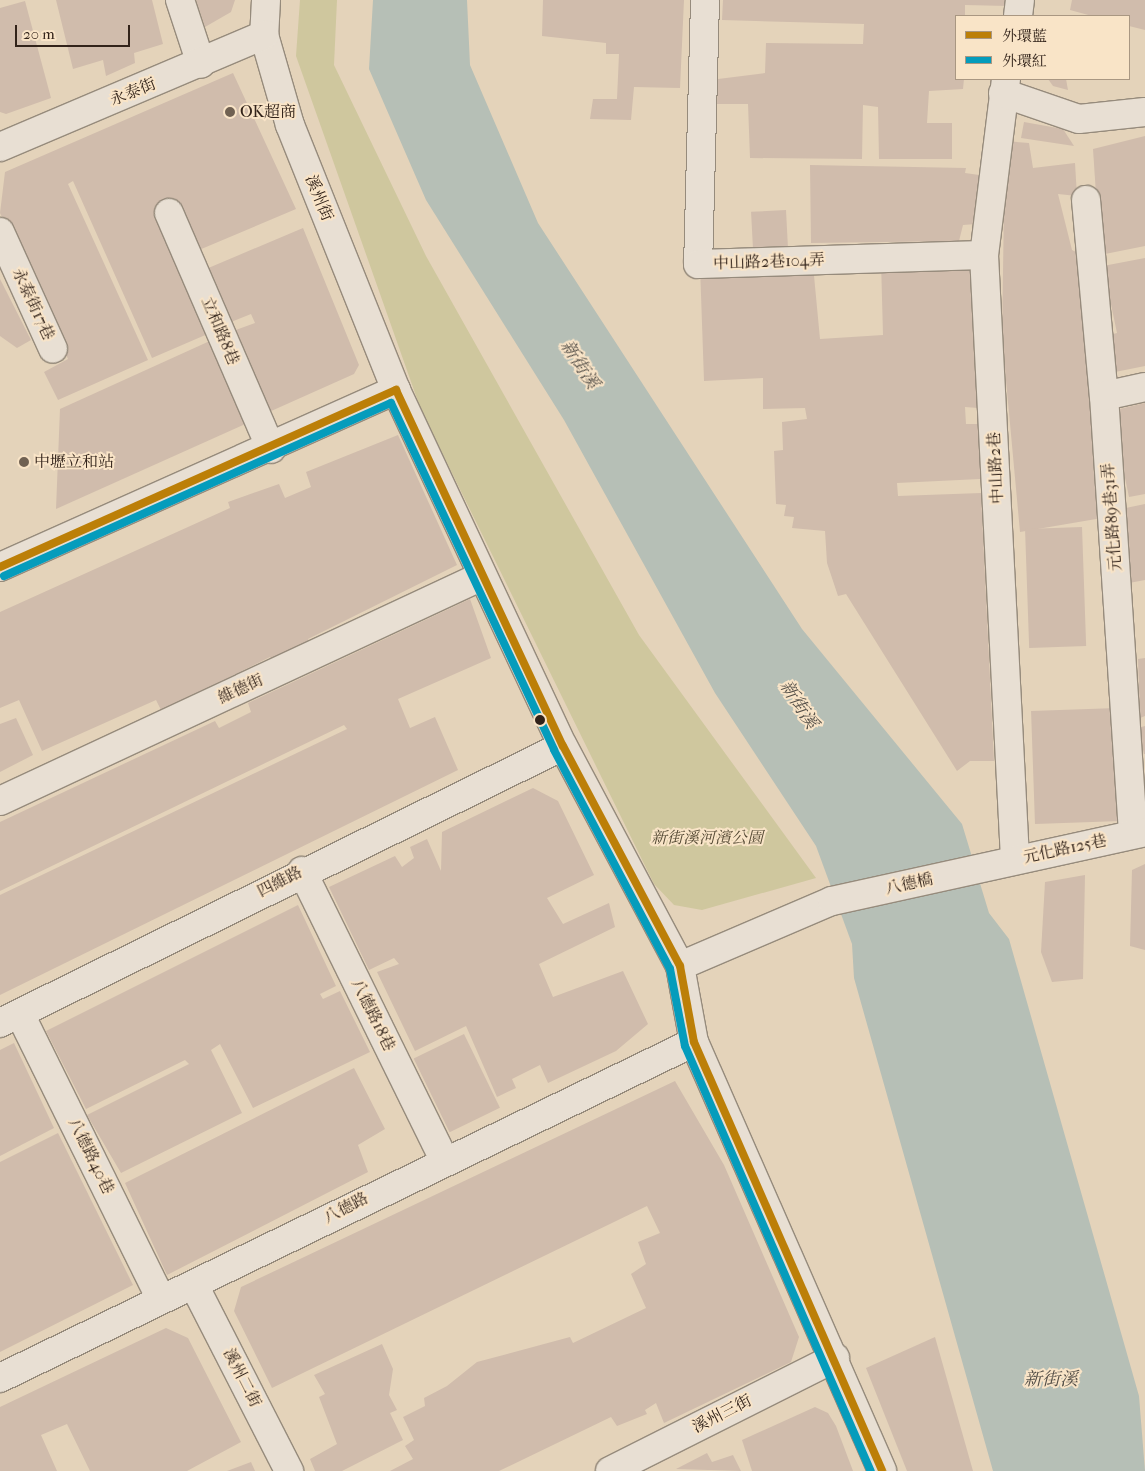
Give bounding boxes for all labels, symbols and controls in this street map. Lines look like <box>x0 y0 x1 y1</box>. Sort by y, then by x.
scale bar <box>18 15 132 47</box>
legend <box>955 15 1130 80</box>
text: 20 m <box>23 25 55 43</box>
text: 外環藍 <box>1002 27 1047 45</box>
text: 外環紅 <box>1002 52 1047 70</box>
street label: 永泰街 <box>107 74 159 110</box>
place label: OK超商 <box>240 102 296 122</box>
marker: OK超商 <box>224 106 236 118</box>
street label: 溪州街 <box>301 172 337 224</box>
street label: 中山路2巷104弄 <box>713 250 825 274</box>
street label: 永泰街17巷 <box>8 265 58 343</box>
street label: 立和路8巷 <box>197 294 243 368</box>
water label: 新街溪 <box>555 336 603 394</box>
street label: 中山路2巷 <box>985 431 1007 505</box>
place label: 中壢立和站 <box>34 452 114 472</box>
marker: 中壢立和站 <box>18 456 30 468</box>
street label: 元化路89巷31弄 <box>1099 462 1125 572</box>
street label: 維德街 <box>215 670 267 708</box>
water label: 新街溪 <box>774 676 822 734</box>
unlabelled marker <box>535 715 545 725</box>
park label: 新街溪河濱公園 <box>651 828 763 848</box>
street label: 元化路125巷 <box>1022 831 1108 867</box>
street label: 四維路 <box>254 863 306 901</box>
street label: 八德橋 <box>884 870 934 898</box>
street label: 八德路18巷 <box>347 976 399 1054</box>
street label: 八德路40巷 <box>64 1115 118 1197</box>
street label: 八德路 <box>320 1189 372 1227</box>
street label: 溪州二街 <box>219 1345 265 1411</box>
water label: 新街溪 <box>1024 1369 1078 1391</box>
street label: 溪州三街 <box>689 1391 755 1437</box>

